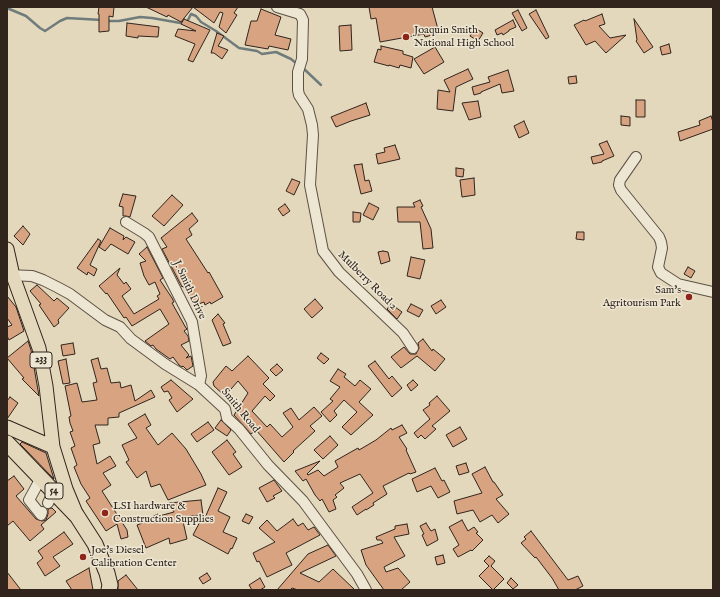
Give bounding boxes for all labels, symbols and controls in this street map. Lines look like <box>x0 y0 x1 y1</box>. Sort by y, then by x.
place label: Joaquin Smith National High School <box>414 24 514 50</box>
marker: Joaquin Smith National High School <box>401 32 411 42</box>
street label: Mulberry Road 2 <box>335 249 399 313</box>
street label: J. Smith Drive <box>170 258 208 322</box>
place label: Sam's Agritourism Park <box>603 284 681 310</box>
marker: Sam's Agritourism Park <box>684 292 694 302</box>
road number: 233 <box>30 352 52 368</box>
street label: Smith Road <box>218 386 262 436</box>
road number: 54 <box>45 483 63 499</box>
place label: LSI hardware & Construction Supplies <box>113 500 214 526</box>
marker: LSI hardware & Construction Supplies <box>100 508 110 518</box>
place label: Joe's Diesel Calibration Center <box>91 544 177 570</box>
marker: Joe's Diesel Calibration Center <box>78 552 88 562</box>

